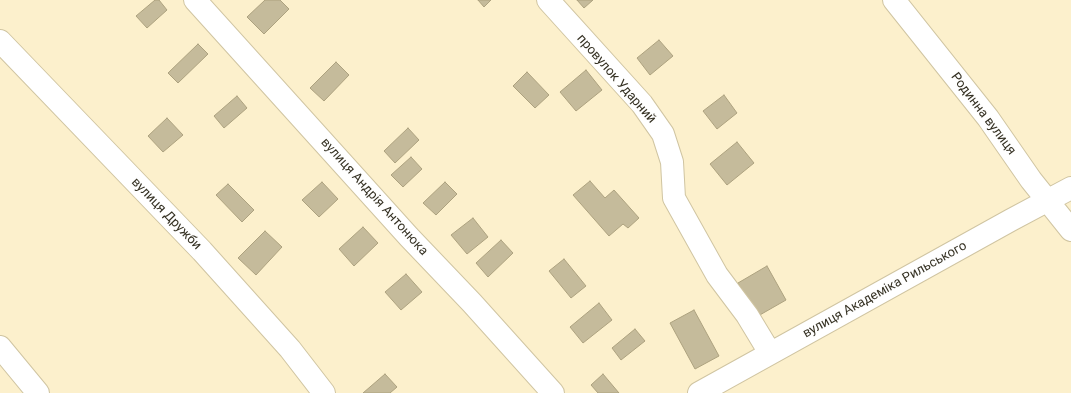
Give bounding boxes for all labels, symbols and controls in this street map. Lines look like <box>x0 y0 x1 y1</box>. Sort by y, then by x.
street label: провулок Ударний <box>573 31 659 127</box>
street label: Родинна вулиця <box>947 70 1019 158</box>
street label: вулиця Андрія Антонюка <box>317 135 431 259</box>
street label: вулиця Дружби <box>128 175 204 253</box>
street label: вулиця Академіка Рильського <box>800 238 970 342</box>

